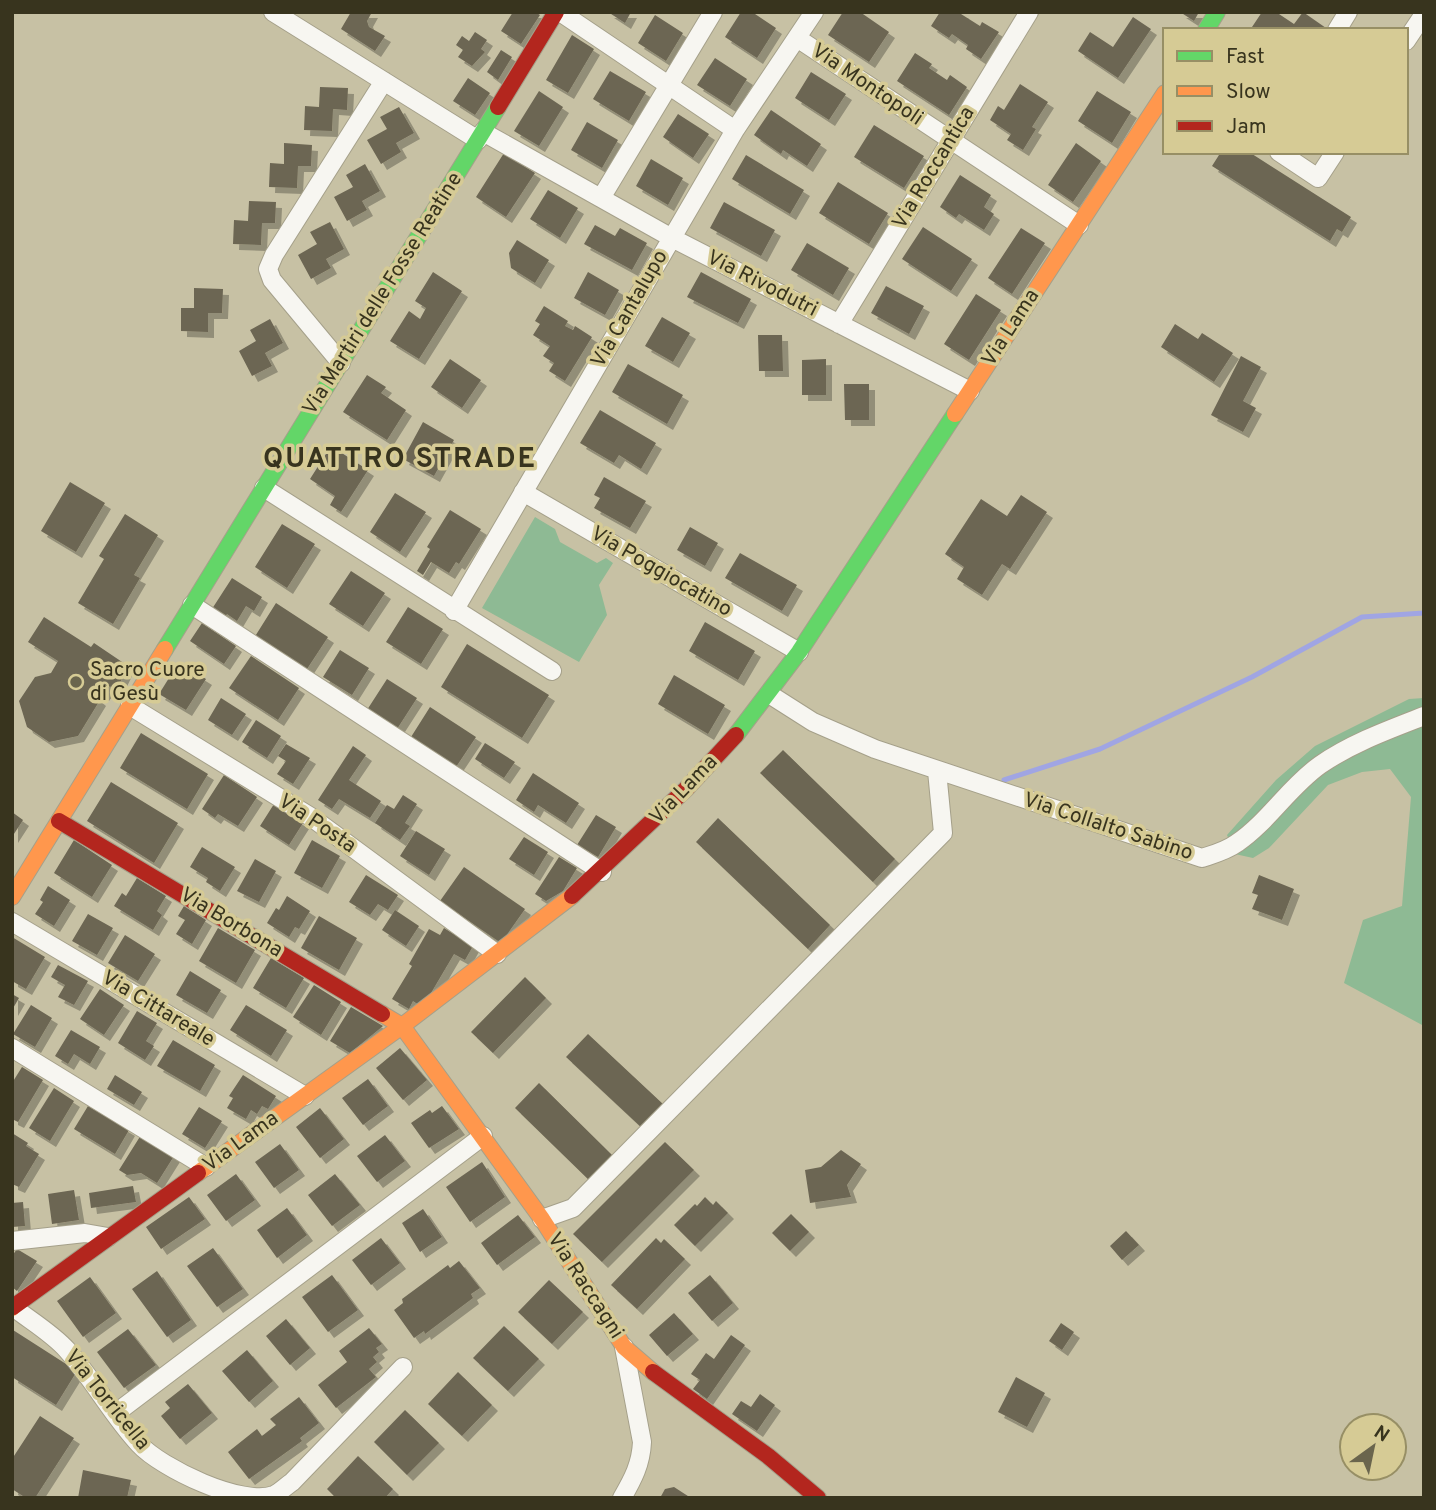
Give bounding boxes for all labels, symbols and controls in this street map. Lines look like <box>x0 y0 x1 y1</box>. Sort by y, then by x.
legend <box>1163 28 1408 154</box>
street label: Via Montopoli <box>806 38 928 132</box>
text: Fast <box>1226 44 1265 71</box>
text: Slow <box>1226 79 1271 106</box>
street label: Via Roccantica <box>887 102 981 234</box>
text: Jam <box>1226 114 1267 141</box>
street label: Via Martiri delle Fosse Reatine <box>297 167 469 421</box>
street label: Via Rivodutri <box>702 244 822 324</box>
street label: Via Cantalupo <box>585 245 675 373</box>
street label: Via Lama <box>976 284 1046 372</box>
district label: QUATTRO STRADE <box>263 442 537 478</box>
street label: Via Poggiocatino <box>585 521 737 623</box>
place label: Sacro Cuore di Gesù <box>90 657 205 708</box>
marker: Sacro Cuore di Gesù <box>68 674 84 690</box>
street label: Via Lama <box>644 749 724 831</box>
street label: Via Collalto Sabino <box>1020 787 1196 867</box>
street label: Via Posta <box>273 788 361 860</box>
street label: Via Borbona <box>175 882 287 964</box>
street label: Via Cittareale <box>96 965 220 1053</box>
street label: Via Lama <box>198 1106 284 1178</box>
street label: Via Raccagni <box>541 1228 629 1344</box>
street label: Via Torricella <box>58 1344 156 1456</box>
north arrow <box>1338 1412 1408 1482</box>
text: N <box>1369 1421 1393 1448</box>

